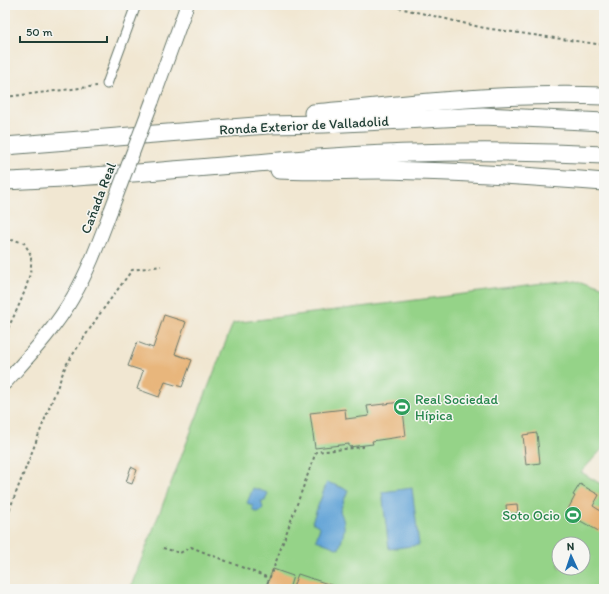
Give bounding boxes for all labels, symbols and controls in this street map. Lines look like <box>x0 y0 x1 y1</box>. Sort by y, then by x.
scale bar <box>20 18 107 44</box>
text: 50 m <box>26 25 52 39</box>
street label: Ronda Exterior de Valladolid <box>219 113 390 138</box>
street label: Cañada Real <box>77 160 120 236</box>
place label: Real Sociedad Hípica <box>415 391 499 424</box>
sports icon: Real Sociedad Hípica <box>392 397 412 417</box>
sports icon: Soto Ocio <box>563 505 583 525</box>
place label: Soto Ocio <box>502 507 560 524</box>
north arrow <box>551 536 591 576</box>
text: N <box>566 540 575 553</box>

